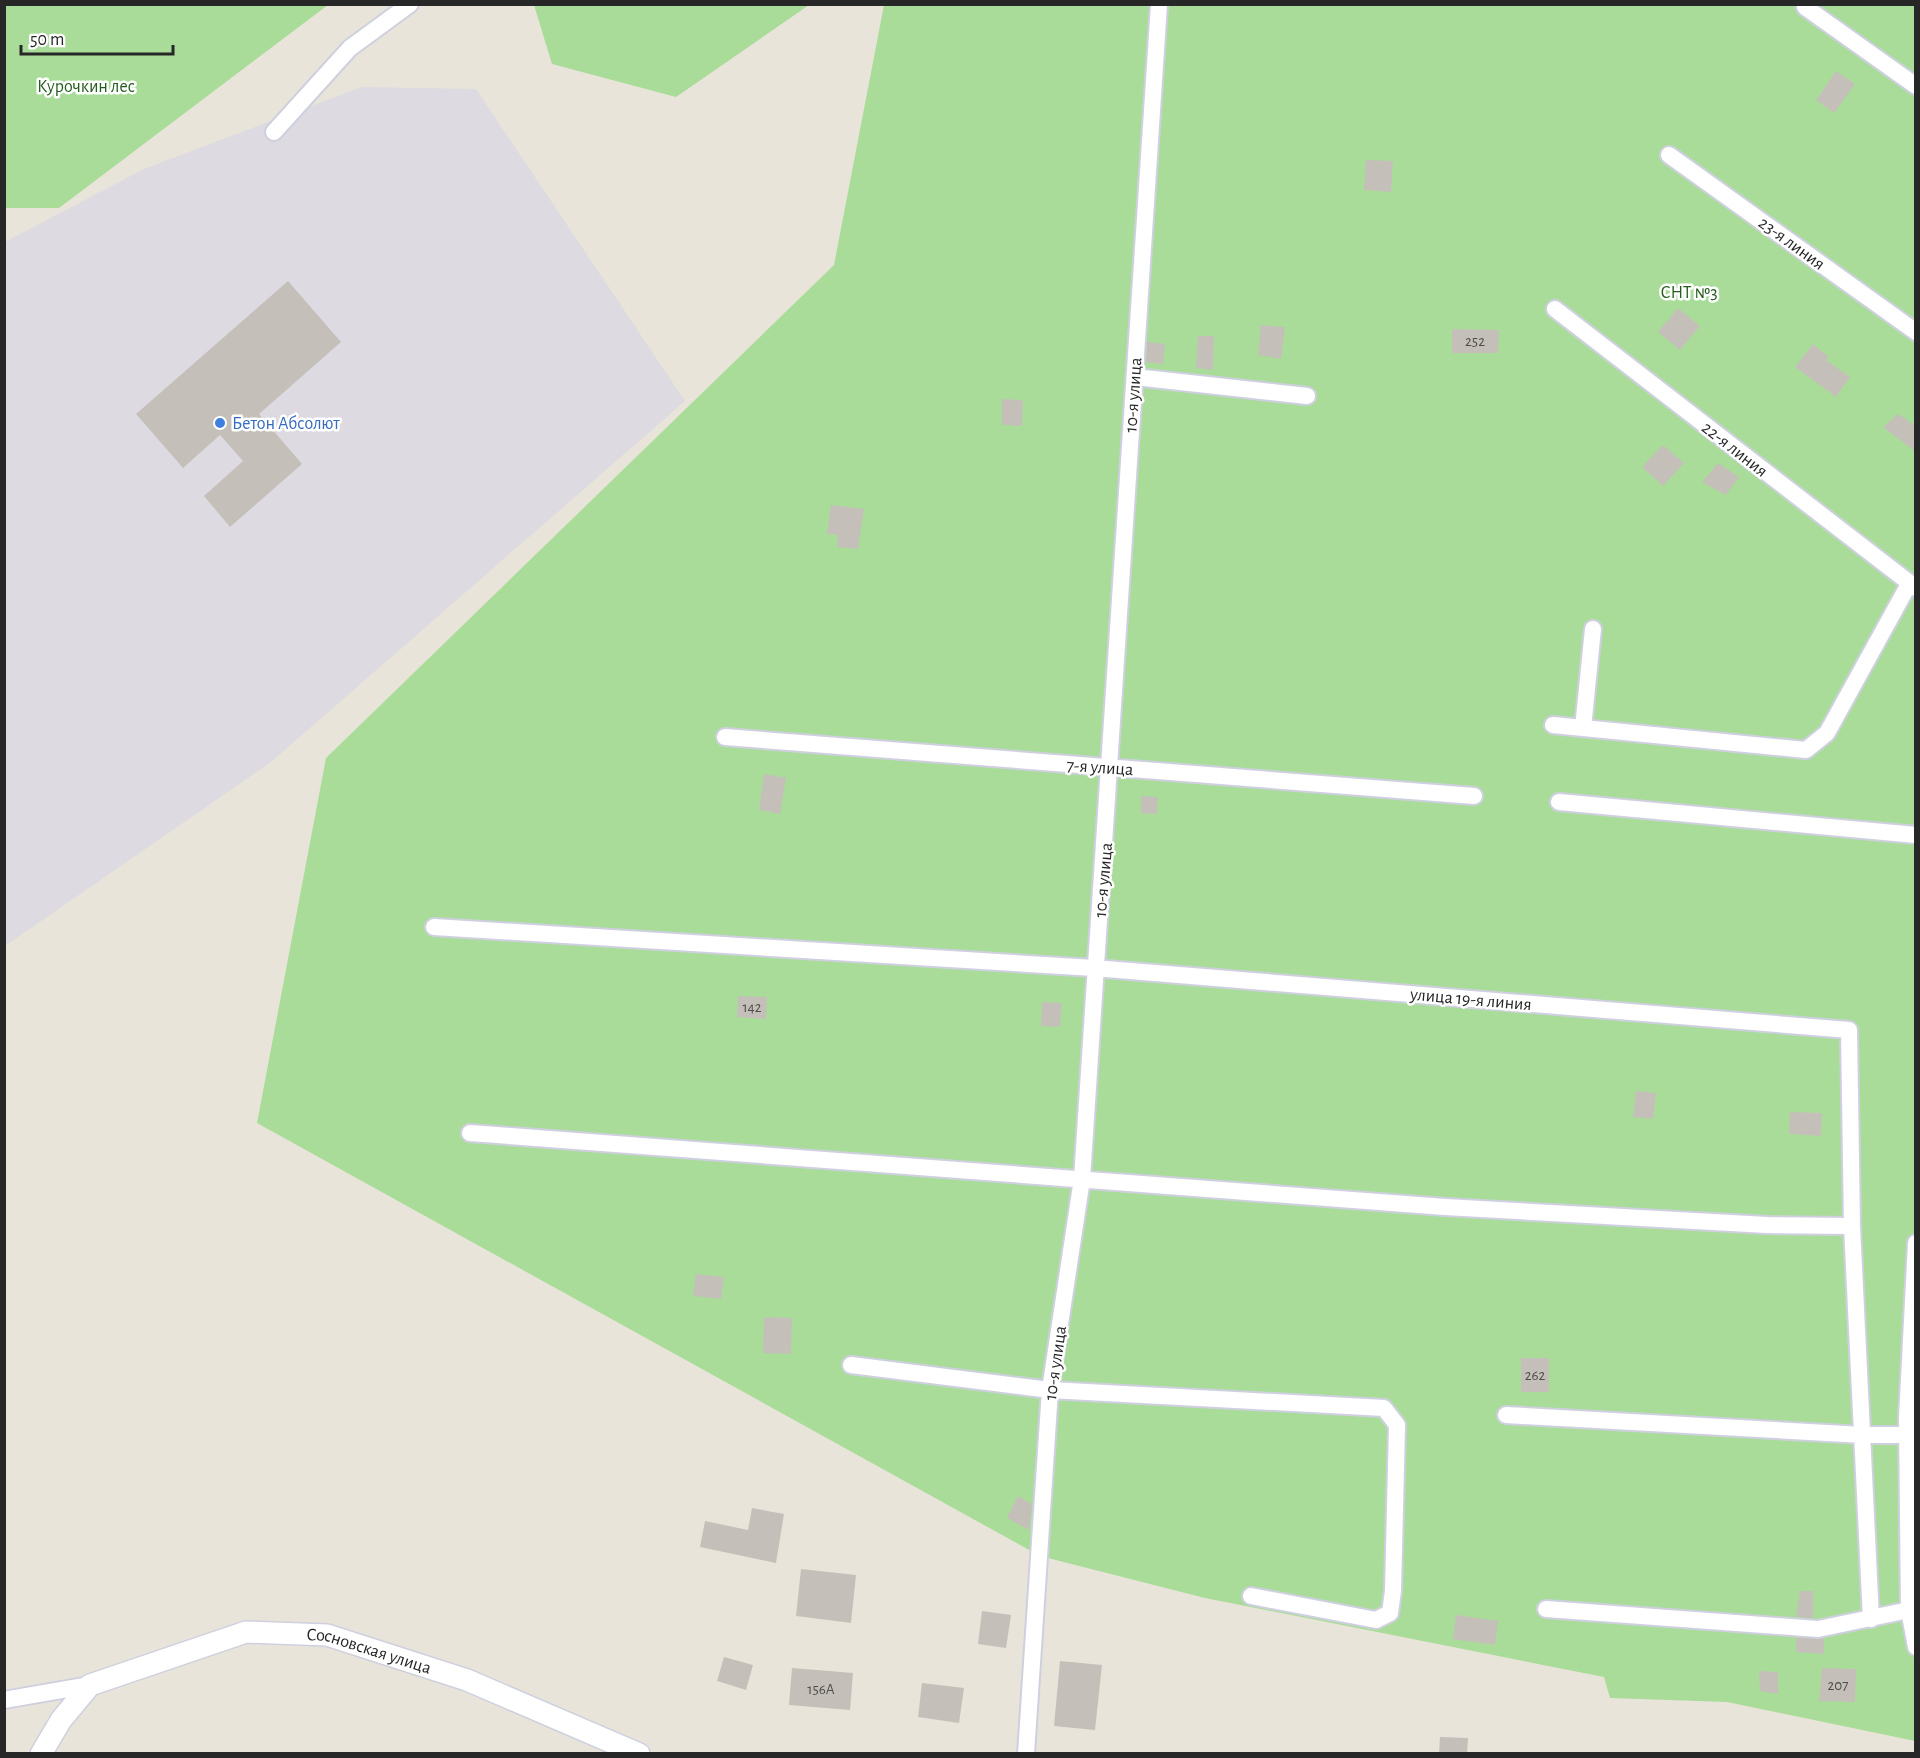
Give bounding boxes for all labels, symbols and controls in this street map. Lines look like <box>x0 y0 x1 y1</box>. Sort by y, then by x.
scale bar <box>21 18 172 56</box>
text: 50 m <box>30 31 64 49</box>
park label: Курочкин лес <box>37 78 135 96</box>
street label: 23-я линия <box>1755 214 1828 274</box>
park label: СНТ №3 <box>1660 284 1718 302</box>
house number: 252 <box>1465 334 1485 349</box>
street label: 10-я улица <box>1122 357 1146 433</box>
place label: Бетон Абсолют <box>232 414 340 433</box>
marker: Бетон Абсолют <box>213 416 227 430</box>
street label: 22-я линия <box>1698 419 1771 481</box>
street label: 7-я улица <box>1066 757 1134 779</box>
street label: 10-я улица <box>1092 842 1116 918</box>
street label: улица 19-я линия <box>1408 986 1532 1014</box>
house number: 142 <box>742 1000 762 1015</box>
street label: 10-я улица <box>1042 1325 1070 1402</box>
house number: 262 <box>1525 1368 1546 1383</box>
street label: Сосновская улица <box>306 1626 433 1678</box>
house number: 207 <box>1827 1678 1849 1693</box>
house number: 156А <box>807 1682 835 1697</box>

